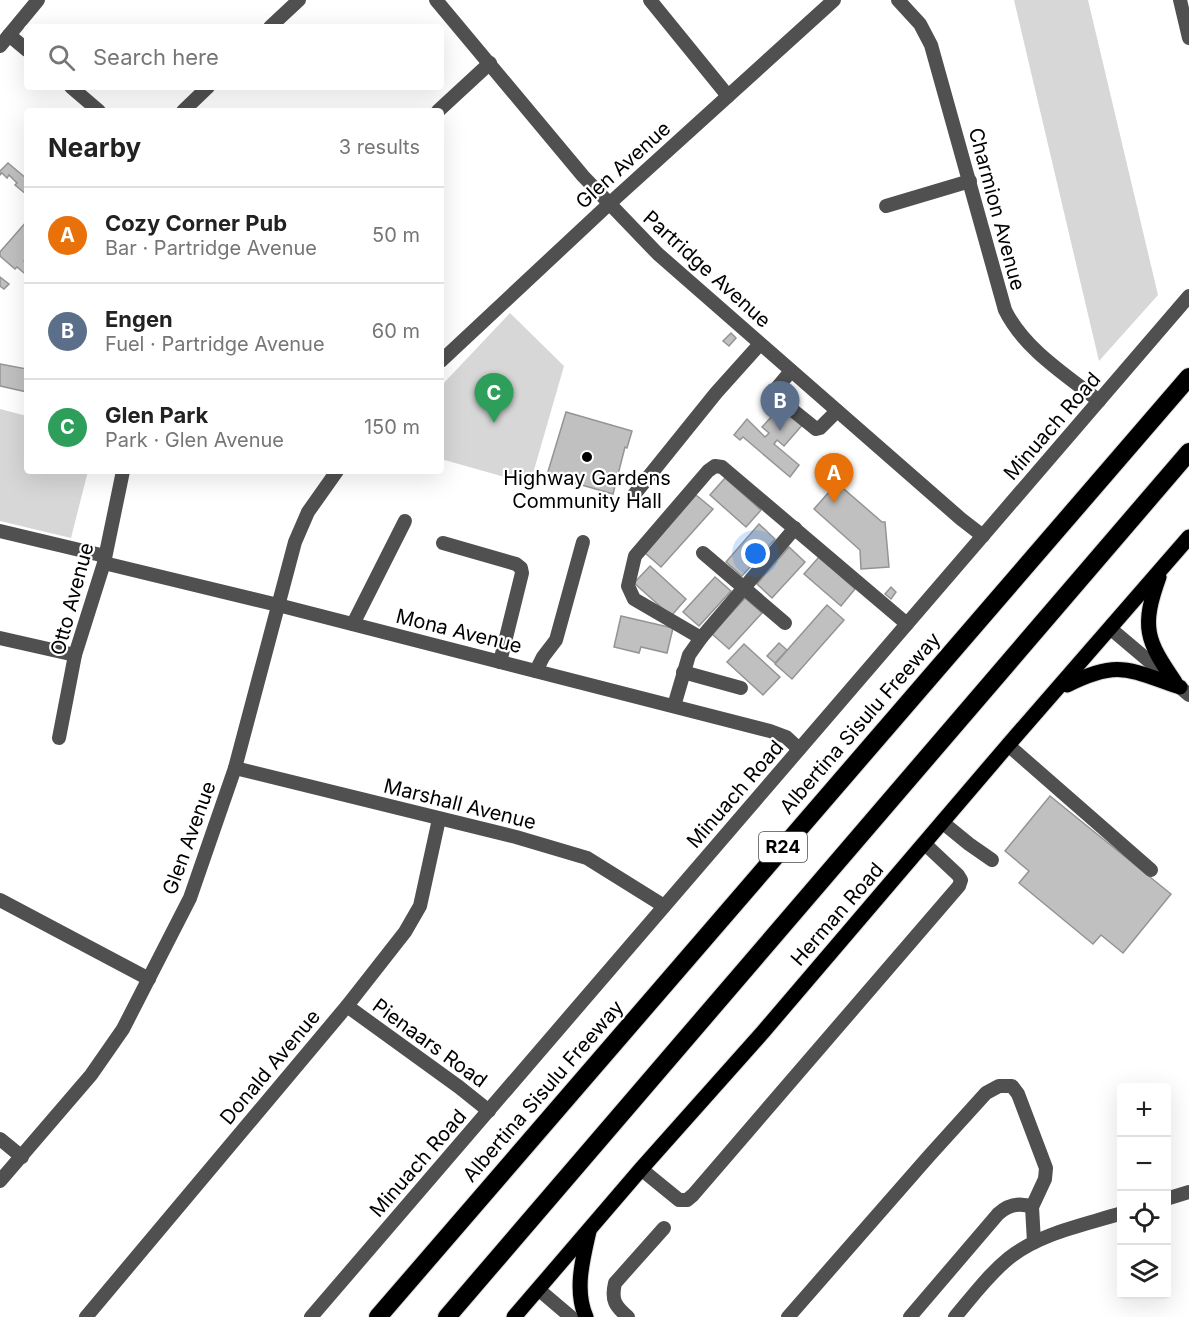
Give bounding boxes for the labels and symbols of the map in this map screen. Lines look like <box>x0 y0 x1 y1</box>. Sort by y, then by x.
street label: Glen Avenue <box>571 116 675 214</box>
street label: Charmion Avenue <box>964 125 1030 293</box>
street label: Partridge Avenue <box>638 206 776 332</box>
street label: Minuach Road <box>999 367 1105 485</box>
pin: C <box>474 374 514 423</box>
pin: B <box>760 382 800 431</box>
marker: Highway Gardens Community Hall <box>580 450 594 464</box>
pin: A <box>814 454 854 503</box>
place label: Highway Gardens Community Hall <box>503 466 671 513</box>
your location <box>741 539 770 568</box>
street label: Otto Avenue <box>45 540 99 658</box>
street label: Mona Avenue <box>394 604 524 658</box>
street label: Albertina Sisulu Freeway <box>775 627 945 819</box>
street label: Minuach Road <box>682 735 788 853</box>
street label: Marshall Avenue <box>381 773 539 835</box>
street label: Glen Avenue <box>157 778 221 898</box>
road number: R24 <box>759 832 807 862</box>
street label: Herman Road <box>786 858 888 970</box>
street label: Pienaars Road <box>368 993 492 1093</box>
street label: Albertina Sisulu Freeway <box>458 995 628 1187</box>
street label: Donald Avenue <box>215 1005 325 1129</box>
street label: Minuach Road <box>365 1104 471 1222</box>

